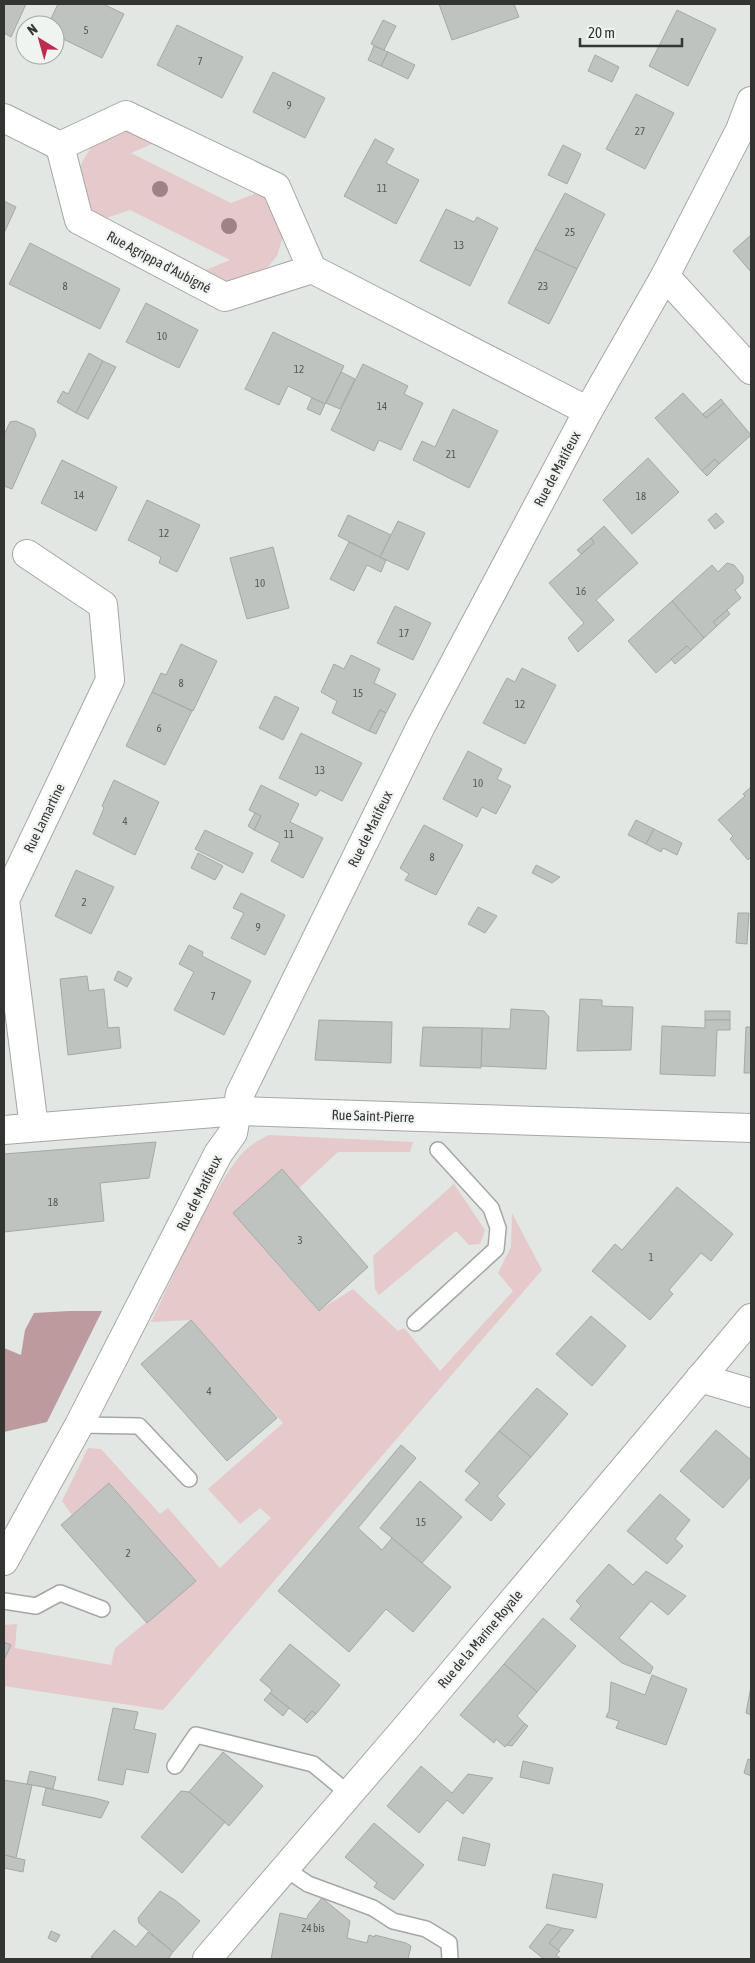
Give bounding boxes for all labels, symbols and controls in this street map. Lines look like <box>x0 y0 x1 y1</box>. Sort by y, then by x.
north arrow <box>15 15 65 65</box>
scale bar <box>580 15 682 47</box>
text: N <box>24 21 40 38</box>
house number: 5 <box>83 24 89 36</box>
text: 20 m <box>588 24 615 41</box>
house number: 7 <box>197 55 203 67</box>
house number: 9 <box>286 99 292 111</box>
house number: 27 <box>635 125 645 137</box>
house number: 11 <box>377 182 387 194</box>
house number: 25 <box>565 226 575 238</box>
street label: Rue Agrippa d'Aubigné <box>104 228 214 296</box>
house number: 13 <box>454 239 464 251</box>
house number: 8 <box>62 280 68 292</box>
house number: 23 <box>538 280 548 292</box>
house number: 10 <box>157 330 167 342</box>
house number: 12 <box>294 363 304 375</box>
house number: 14 <box>377 400 387 412</box>
street label: Rue de Matifeux <box>531 428 584 509</box>
house number: 21 <box>446 448 456 460</box>
house number: 14 <box>74 489 84 501</box>
house number: 18 <box>636 490 646 502</box>
house number: 12 <box>159 527 169 539</box>
house number: 10 <box>255 577 265 589</box>
house number: 16 <box>576 585 586 597</box>
house number: 17 <box>399 627 409 639</box>
house number: 8 <box>178 677 184 689</box>
house number: 15 <box>353 687 363 699</box>
house number: 12 <box>515 698 525 710</box>
house number: 6 <box>156 722 162 734</box>
house number: 13 <box>315 764 325 776</box>
house number: 10 <box>473 777 483 789</box>
street label: Rue Lamartine <box>20 781 68 855</box>
street label: Rue de Matifeux <box>345 788 395 870</box>
house number: 4 <box>122 815 128 827</box>
house number: 11 <box>284 828 294 840</box>
house number: 8 <box>429 851 435 863</box>
house number: 2 <box>81 896 87 908</box>
house number: 9 <box>255 921 261 933</box>
house number: 7 <box>210 990 216 1002</box>
street label: Rue Saint-Pierre <box>331 1107 415 1125</box>
street label: Rue de Matifeux <box>173 1152 225 1233</box>
house number: 18 <box>48 1196 58 1208</box>
house number: 3 <box>297 1234 303 1246</box>
house number: 1 <box>648 1251 654 1263</box>
house number: 4 <box>206 1385 212 1397</box>
house number: 15 <box>416 1516 426 1528</box>
house number: 2 <box>125 1547 131 1559</box>
street label: Rue de la Marine Royale <box>434 1587 526 1691</box>
house number: 24 bis <box>301 1922 325 1934</box>

